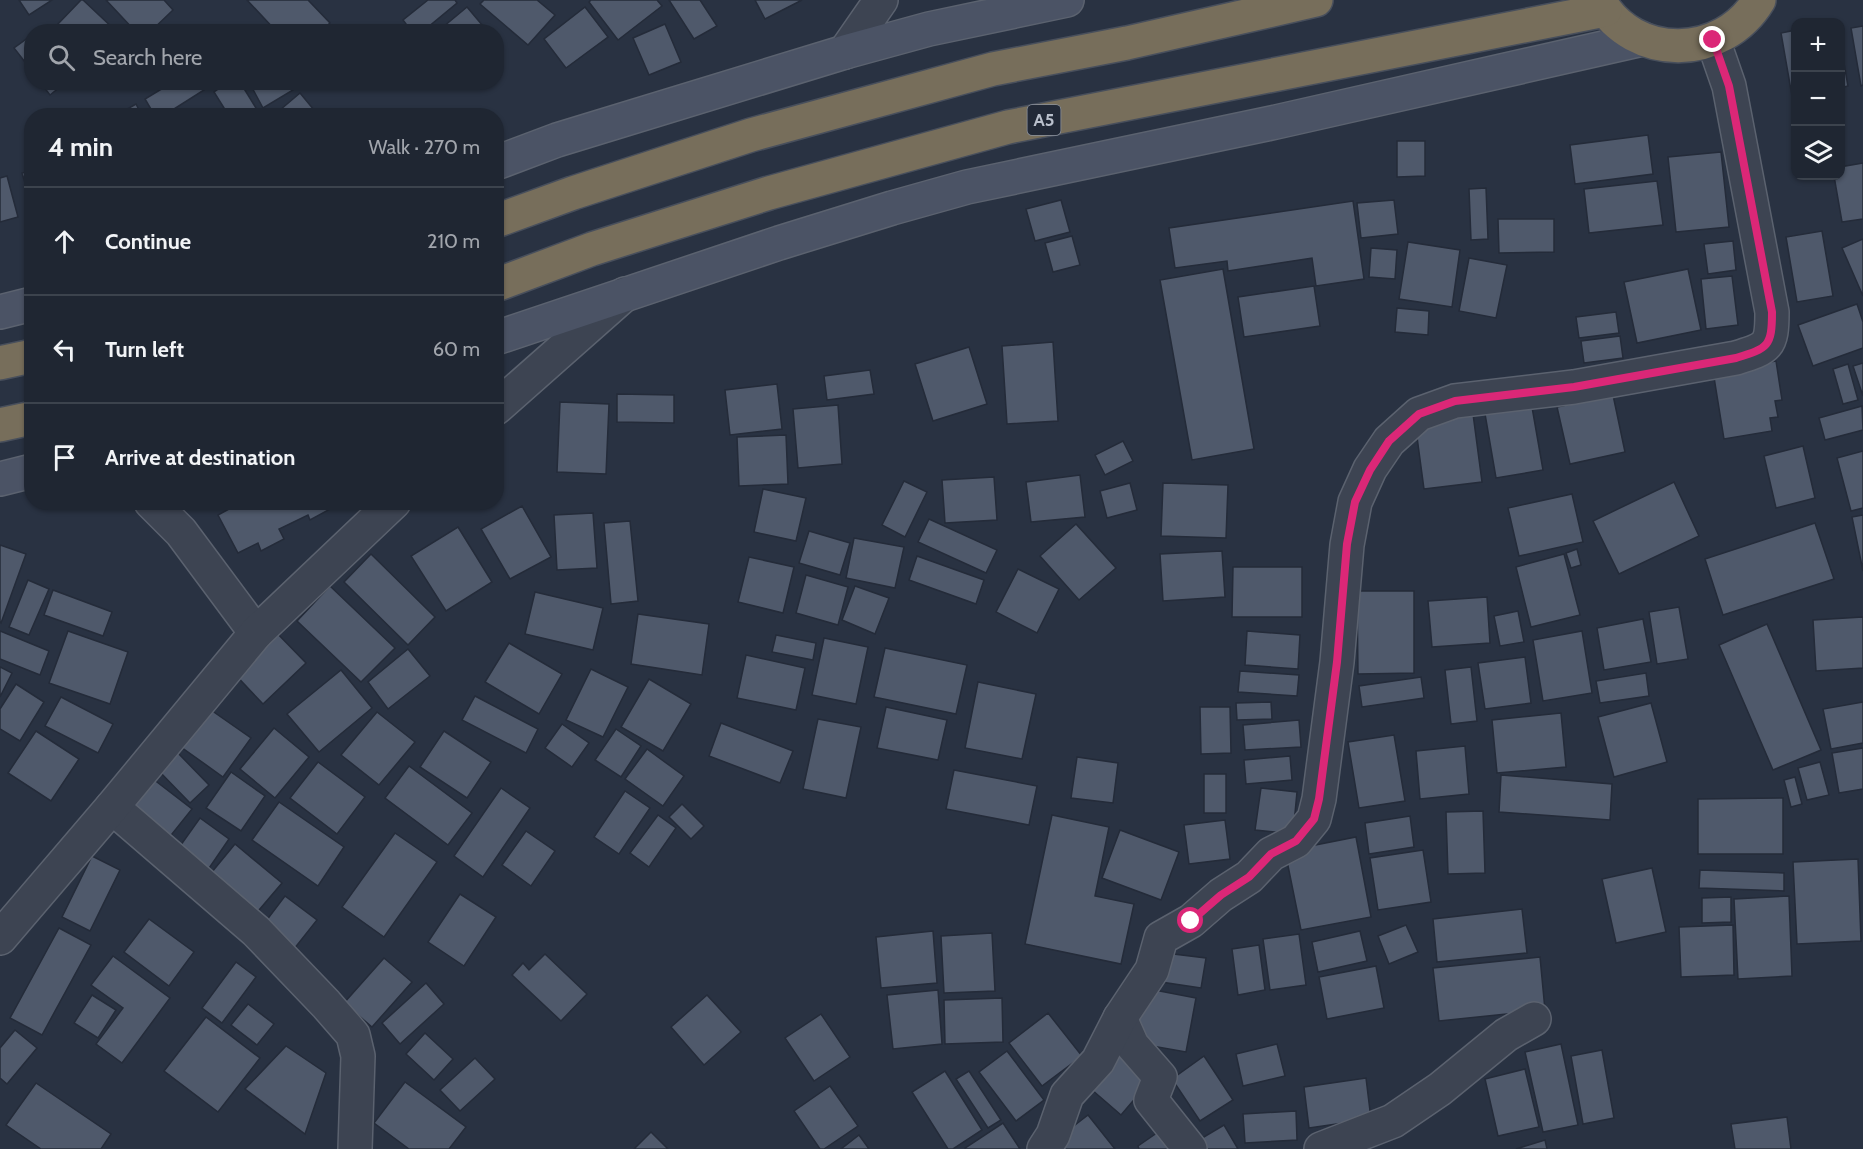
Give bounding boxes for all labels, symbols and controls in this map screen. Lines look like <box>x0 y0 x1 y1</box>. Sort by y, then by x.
map controls <box>1791 18 1845 180</box>
button: + <box>1791 18 1845 72</box>
search box <box>24 24 504 90</box>
route end <box>1699 26 1725 52</box>
icon: search <box>45 41 78 74</box>
text: Search here <box>93 44 202 71</box>
button: − <box>1791 72 1845 126</box>
road number: A5 <box>1028 105 1060 135</box>
button: layers <box>1791 126 1845 180</box>
text: 4 min <box>48 131 113 163</box>
text: Walk · 270 m <box>368 135 480 159</box>
icon: ahead <box>48 225 81 258</box>
text: Continue <box>105 228 191 255</box>
text: 210 m <box>427 229 480 253</box>
icon: left <box>48 333 81 366</box>
text: Turn left <box>105 336 184 363</box>
text: 60 m <box>433 337 480 361</box>
icon: arrive <box>48 441 81 474</box>
text: Arrive at destination <box>105 444 295 471</box>
route start <box>1177 907 1203 933</box>

